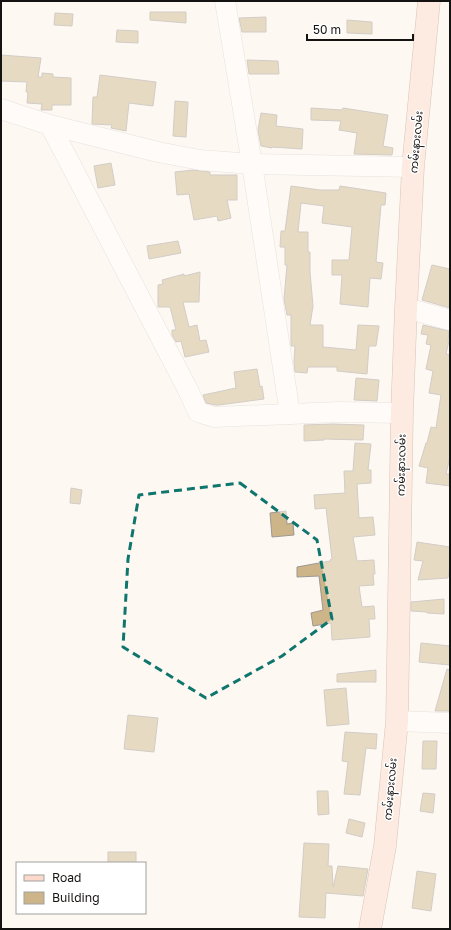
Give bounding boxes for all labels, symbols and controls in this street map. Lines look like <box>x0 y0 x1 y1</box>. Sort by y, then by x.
scale bar <box>307 16 413 42</box>
text: 50 m <box>313 22 341 37</box>
street label: ကမ်းနားလမ်း <box>406 110 428 174</box>
street label: ကမ်းနားလမ်း <box>393 434 411 496</box>
street label: ကမ်းနားလမ်း <box>380 757 402 821</box>
legend <box>16 862 146 914</box>
text: Road <box>52 870 81 885</box>
text: Building <box>52 890 100 905</box>

